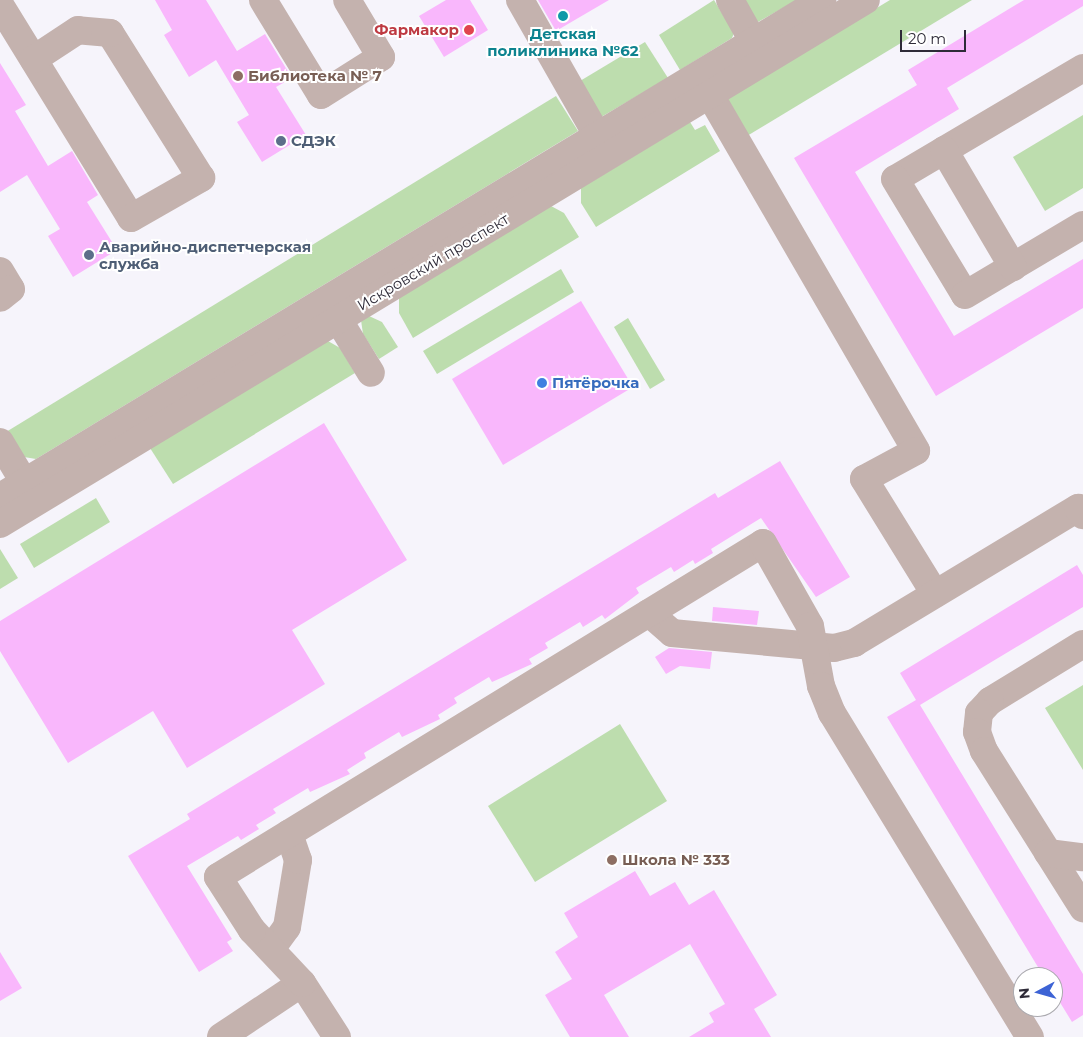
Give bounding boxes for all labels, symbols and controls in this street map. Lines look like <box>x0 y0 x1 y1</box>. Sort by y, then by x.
marker: Детская поликлиника №62 <box>557 10 569 22</box>
scale bar <box>903 20 969 52</box>
place label: Фармакор <box>374 21 459 39</box>
marker: Фармакор <box>463 24 475 36</box>
place label: Детская поликлиника №62 <box>487 24 639 59</box>
text: 20 m <box>908 29 946 48</box>
place label: Библиотека № 7 <box>248 67 382 85</box>
marker: Библиотека № 7 <box>232 70 244 82</box>
place label: СДЭК <box>291 132 336 150</box>
marker: СДЭК <box>275 135 287 147</box>
street label: Искровский проспект <box>354 210 512 314</box>
place label: Аварийно-диспетчерская служба <box>99 237 311 272</box>
marker: Аварийно-диспетчерская служба <box>83 249 95 261</box>
place label: Пятёрочка <box>552 374 639 392</box>
marker: Пятёрочка <box>536 377 548 389</box>
place label: Школа № 333 <box>622 851 730 869</box>
marker: Школа № 333 <box>606 854 618 866</box>
north arrow <box>1013 967 1063 1017</box>
text: N <box>1015 987 1034 1000</box>

